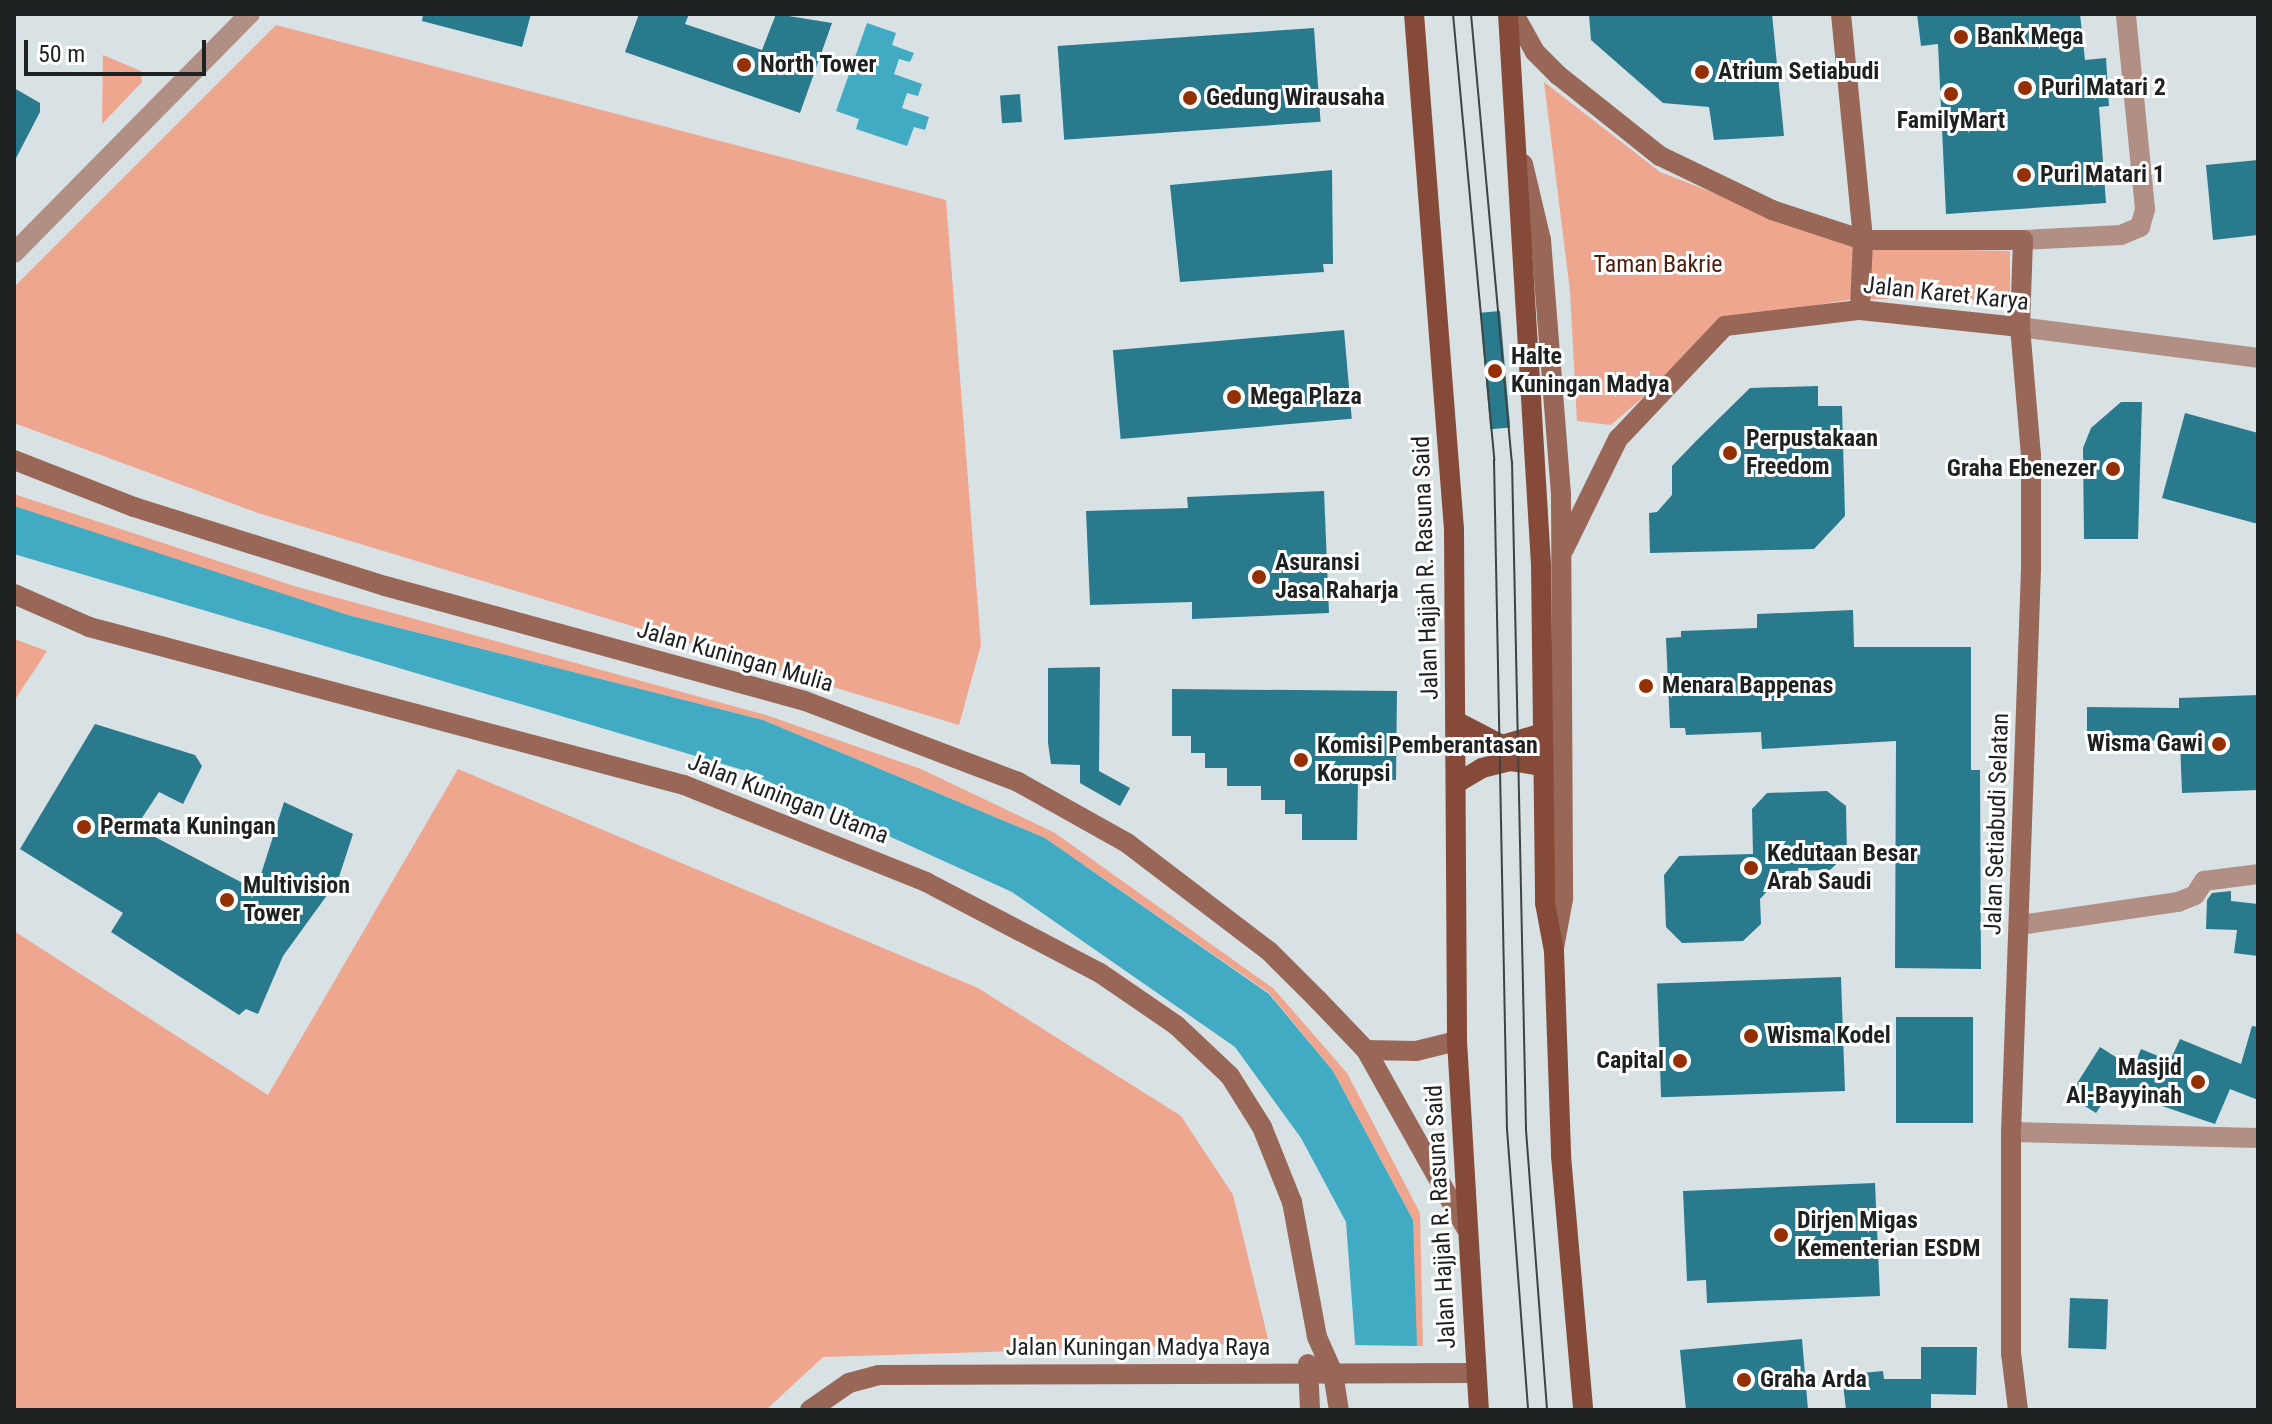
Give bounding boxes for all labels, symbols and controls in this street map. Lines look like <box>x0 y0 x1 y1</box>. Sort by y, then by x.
place label: Bank Mega <box>1977 23 2084 51</box>
scale bar <box>28 24 210 74</box>
marker: Bank Mega <box>1952 28 1970 46</box>
text: 50 m <box>38 40 85 68</box>
place label: North Tower <box>760 51 877 79</box>
marker: North Tower <box>735 56 753 74</box>
place label: Atrium Setiabudi <box>1718 58 1879 86</box>
marker: Atrium Setiabudi <box>1693 63 1711 81</box>
place label: Puri Matari 2 <box>2041 74 2166 102</box>
marker: Puri Matari 2 <box>2016 79 2034 97</box>
place label: Gedung Wirausaha <box>1206 84 1385 112</box>
marker: FamilyMart <box>1942 85 1960 103</box>
marker: Gedung Wirausaha <box>1181 89 1199 107</box>
place label: FamilyMart <box>1897 107 2005 135</box>
place label: Puri Matari 1 <box>2040 161 2165 189</box>
marker: Puri Matari 1 <box>2015 166 2033 184</box>
park label: Taman Bakrie <box>1594 251 1722 279</box>
street label: Jalan Karet Karya <box>1862 271 2030 317</box>
place label: Halte Kuningan Madya <box>1511 343 1669 399</box>
marker: Halte Kuningan Madya <box>1486 362 1504 380</box>
place label: Mega Plaza <box>1250 383 1362 411</box>
marker: Mega Plaza <box>1225 388 1243 406</box>
place label: Perpustakaan Freedom <box>1746 425 1878 481</box>
street label: Jalan Hajjah R. Rasuna Said <box>1407 435 1445 701</box>
marker: Perpustakaan Freedom <box>1721 444 1739 462</box>
place label: Graha Ebenezer <box>1947 455 2097 483</box>
marker: Graha Ebenezer <box>2104 460 2122 478</box>
place label: Asuransi Jasa Raharja <box>1275 549 1399 605</box>
marker: Asuransi Jasa Raharja <box>1250 568 1268 586</box>
street label: Jalan Kuningan Mulia <box>633 615 837 699</box>
place label: Menara Bappenas <box>1662 672 1833 700</box>
marker: Menara Bappenas <box>1637 677 1655 695</box>
street label: Jalan Setiabudi Selatan <box>1979 712 2015 936</box>
place label: Wisma Gawi <box>2087 730 2203 758</box>
place label: Komisi Pemberantasan Korupsi <box>1317 732 1538 788</box>
marker: Wisma Gawi <box>2210 735 2228 753</box>
street label: Jalan Kuningan Utama <box>684 747 892 851</box>
marker: Komisi Pemberantasan Korupsi <box>1292 751 1310 769</box>
place label: Permata Kuningan <box>100 813 276 841</box>
marker: Permata Kuningan <box>75 818 93 836</box>
place label: Kedutaan Besar Arab Saudi <box>1767 840 1918 896</box>
marker: Kedutaan Besar Arab Saudi <box>1742 859 1760 877</box>
place label: Multivision Tower <box>243 872 350 928</box>
marker: Multivision Tower <box>218 891 236 909</box>
place label: Wisma Kodel <box>1767 1022 1891 1050</box>
marker: Wisma Kodel <box>1742 1027 1760 1045</box>
place label: Capital <box>1596 1047 1664 1075</box>
marker: Capital <box>1671 1052 1689 1070</box>
place label: Masjid Al-Bayyinah <box>2066 1054 2182 1110</box>
marker: Masjid Al-Bayyinah <box>2189 1073 2207 1091</box>
street label: Jalan Hajjah R. Rasuna Said <box>1420 1084 1462 1350</box>
place label: Dirjen Migas Kementerian ESDM <box>1797 1207 1981 1263</box>
marker: Dirjen Migas Kementerian ESDM <box>1772 1226 1790 1244</box>
street label: Jalan Kuningan Madya Raya <box>1006 1334 1270 1362</box>
place label: Graha Arda <box>1760 1366 1867 1394</box>
marker: Graha Arda <box>1735 1371 1753 1389</box>

